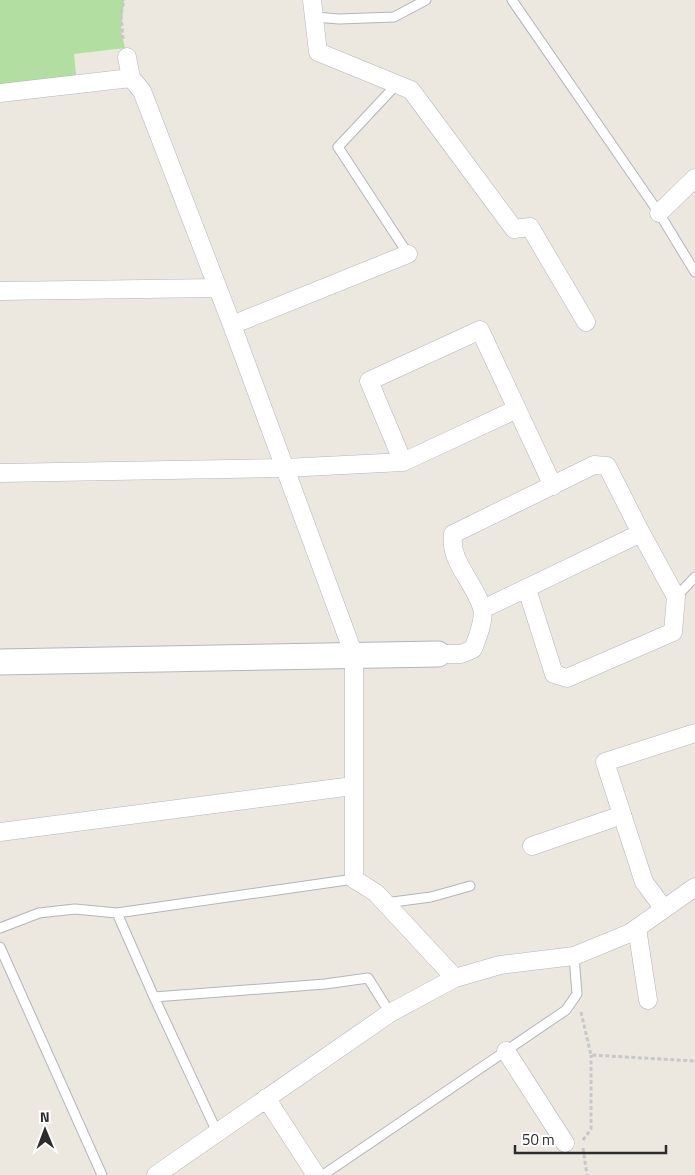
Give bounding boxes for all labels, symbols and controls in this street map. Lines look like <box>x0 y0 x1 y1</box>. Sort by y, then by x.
north arrow <box>20 1105 70 1155</box>
text: N <box>40 1106 50 1127</box>
scale bar <box>515 1122 666 1154</box>
text: 50 m <box>522 1128 555 1151</box>

